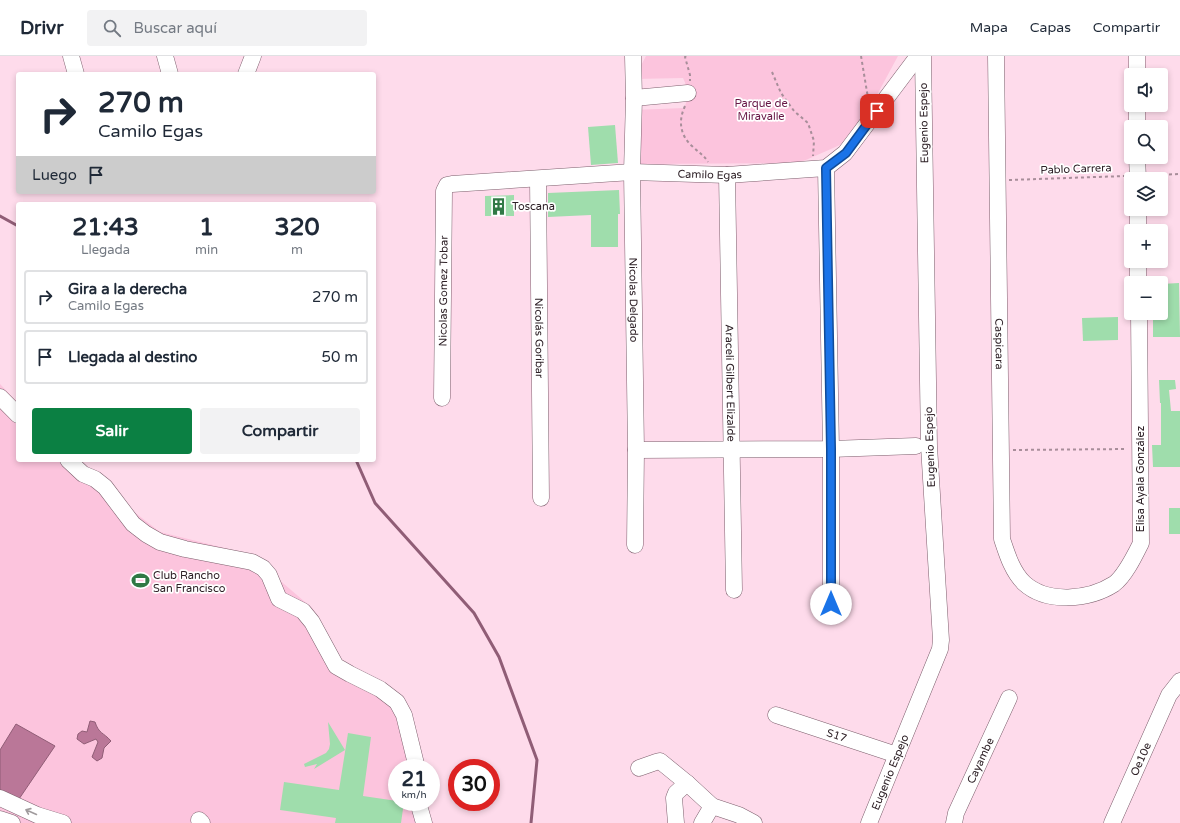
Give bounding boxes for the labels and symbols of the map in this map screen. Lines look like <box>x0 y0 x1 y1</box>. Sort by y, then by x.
street label: Eugenio Espejo <box>917 82 931 163</box>
pin <box>860 94 894 128</box>
park label: Parque de Miravalle <box>734 97 788 123</box>
street label: Pablo Carrera <box>1040 161 1112 177</box>
street label: Camilo Egas <box>677 167 742 182</box>
building icon: Toscana <box>489 196 509 216</box>
place label: Toscana <box>512 200 555 213</box>
street label: Nicolas Gomez Tobar <box>436 235 450 347</box>
street label: Nicolas Delgado <box>627 257 641 343</box>
street label: Nicolás Goribar <box>533 298 546 379</box>
street label: Caspicara <box>993 318 1006 370</box>
street label: Araceli Gilbert Elizalde <box>723 324 738 442</box>
street label: Eugenio Espejo <box>922 406 938 488</box>
street label: Elisa Ayala González <box>1134 425 1147 532</box>
place label: Club Rancho San Francisco <box>153 569 226 595</box>
sports icon: Club Rancho San Francisco <box>130 571 150 591</box>
position arrow <box>810 583 852 625</box>
street label: S17 <box>825 726 849 745</box>
street label: Eugenio Espejo <box>869 732 911 812</box>
street label: Cayambe <box>964 735 996 786</box>
street label: Oe10e <box>1127 740 1154 778</box>
speed limit sign: 30 <box>448 759 500 811</box>
one-way arrow <box>25 808 37 815</box>

